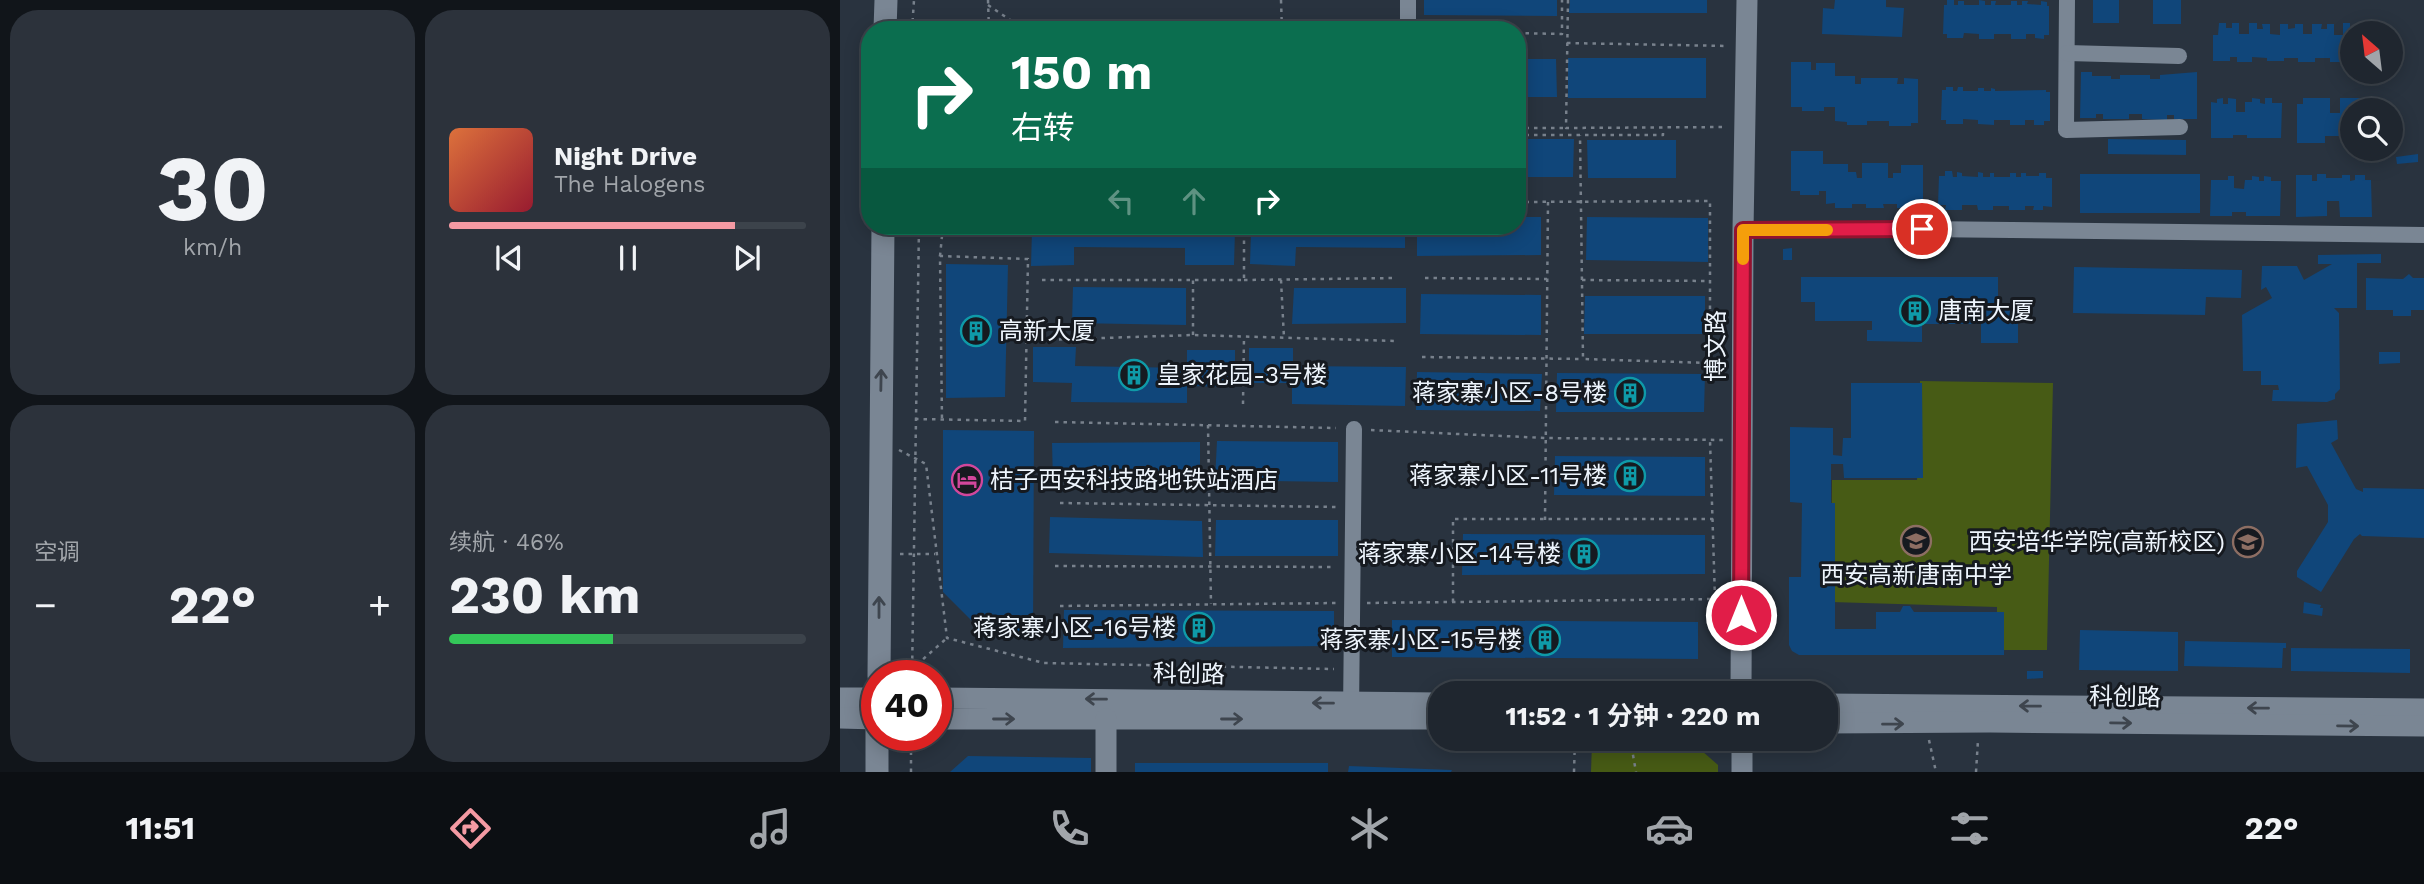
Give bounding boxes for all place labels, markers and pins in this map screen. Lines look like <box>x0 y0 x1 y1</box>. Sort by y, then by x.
pin <box>1892 199 1952 259</box>
building icon: 唐南大厦 <box>1898 294 1932 328</box>
place label: 唐南大厦 <box>1938 297 2034 325</box>
building icon: 高新大厦 <box>959 314 993 348</box>
place label: 高新大厦 <box>999 317 1095 345</box>
building icon: 皇家花园-3号楼 <box>1117 358 1151 392</box>
place label: 皇家花园-3号楼 <box>1157 361 1327 389</box>
building icon: 蒋家寨小区-8号楼 <box>1613 376 1647 410</box>
place label: 蒋家寨小区-8号楼 <box>1412 379 1607 407</box>
building icon: 蒋家寨小区-11号楼 <box>1613 459 1647 493</box>
place label: 蒋家寨小区-11号楼 <box>1409 462 1607 490</box>
hotel icon: 桔子西安科技路地铁站酒店 <box>950 463 984 497</box>
place label: 桔子西安科技路地铁站酒店 <box>990 466 1278 494</box>
school or university icon: 西安高新唐南中学 <box>1899 524 1933 558</box>
school or university icon: 西安培华学院(高新校区) <box>2231 525 2265 559</box>
place label: 西安培华学院(高新校区) <box>1968 528 2225 556</box>
building icon: 蒋家寨小区-14号楼 <box>1567 537 1601 571</box>
place label: 蒋家寨小区-14号楼 <box>1358 540 1561 568</box>
place label: 西安高新唐南中学 <box>1820 561 2012 589</box>
building icon: 蒋家寨小区-16号楼 <box>1182 611 1216 645</box>
place label: 蒋家寨小区-16号楼 <box>973 614 1176 642</box>
building icon: 蒋家寨小区-15号楼 <box>1528 623 1562 657</box>
place label: 蒋家寨小区-15号楼 <box>1319 626 1522 654</box>

